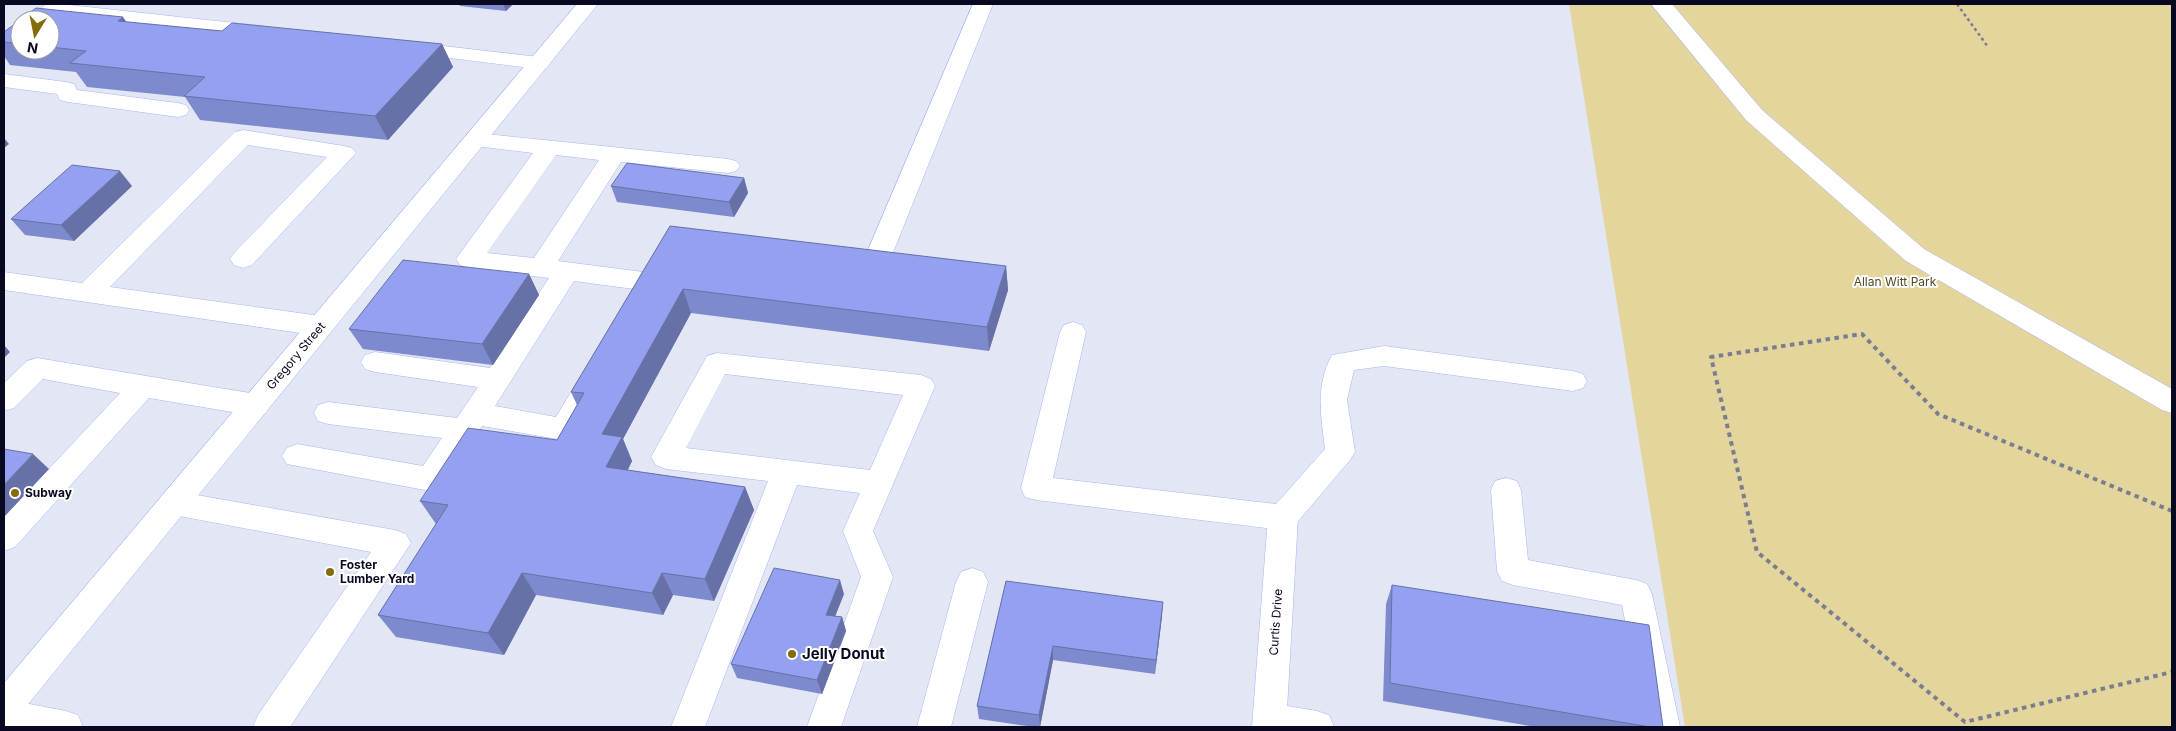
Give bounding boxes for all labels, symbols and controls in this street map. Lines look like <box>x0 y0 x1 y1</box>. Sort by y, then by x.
north arrow <box>10 10 60 60</box>
text: N <box>26 39 39 58</box>
park label: Allan Witt Park <box>1854 274 1937 289</box>
street label: Gregory Street <box>263 319 328 392</box>
place label: Subway <box>25 485 73 500</box>
marker: Subway <box>9 487 21 499</box>
place label: Foster Lumber Yard <box>340 557 414 586</box>
marker: Foster Lumber Yard <box>324 566 336 578</box>
street label: Curtis Drive <box>1266 588 1285 656</box>
place label: Jelly Donut <box>802 644 885 663</box>
marker: Jelly Donut <box>786 648 798 660</box>

